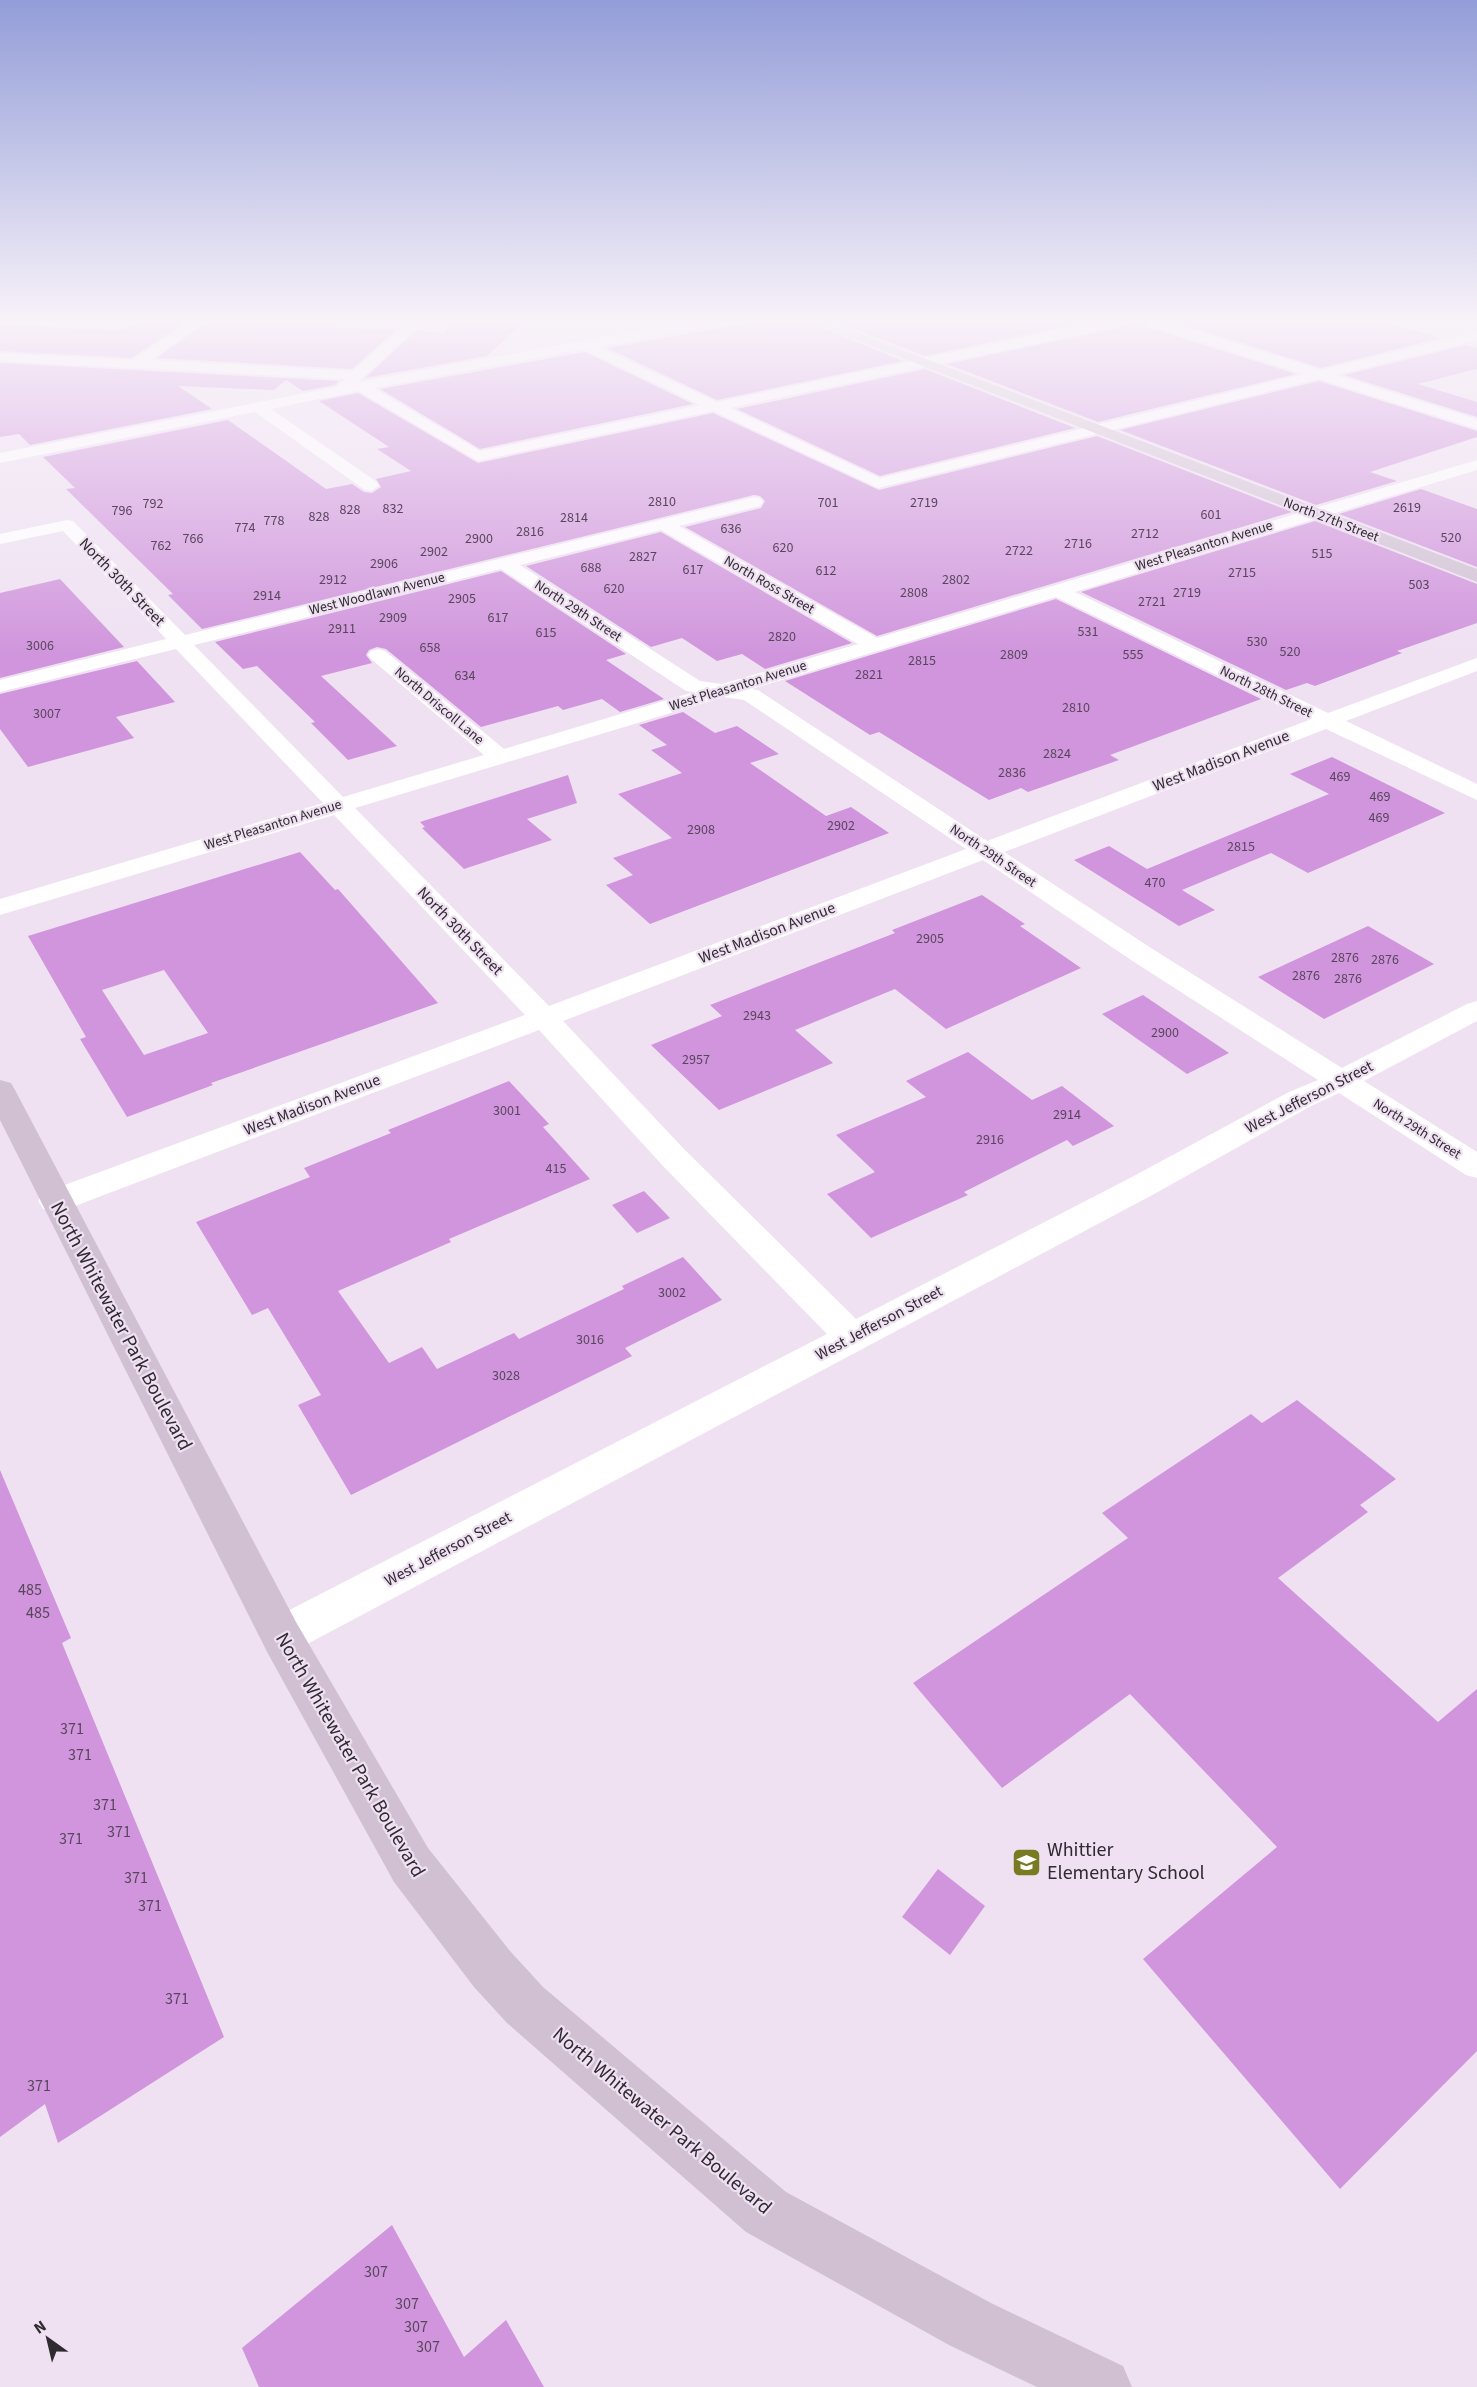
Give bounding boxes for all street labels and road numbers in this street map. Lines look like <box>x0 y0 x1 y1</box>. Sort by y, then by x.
street label: North 27th Street <box>1280 493 1382 547</box>
street label: West Pleasanton Avenue <box>1133 516 1275 576</box>
street label: North 30th Street <box>74 533 170 631</box>
street label: North Ross Street <box>720 551 818 619</box>
street label: West Woodlawn Avenue <box>307 567 447 621</box>
street label: North 29th Street <box>530 575 626 647</box>
street label: West Pleasanton Avenue <box>667 656 809 716</box>
street label: North 28th Street <box>1216 661 1316 723</box>
street label: North Driscoll Lane <box>390 662 488 750</box>
street label: West Madison Avenue <box>1150 725 1293 797</box>
street label: West Pleasanton Avenue <box>202 795 344 855</box>
street label: North 29th Street <box>946 820 1041 893</box>
street label: North 30th Street <box>412 882 508 980</box>
street label: West Madison Avenue <box>696 897 839 969</box>
street label: West Jefferson Street <box>1241 1055 1377 1139</box>
street label: West Madison Avenue <box>241 1069 384 1141</box>
street label: North 29th Street <box>1369 1094 1465 1164</box>
street label: North Whitewater Park Boulevard <box>43 1196 199 1456</box>
street label: West Jefferson Street <box>812 1280 947 1366</box>
street label: West Jefferson Street <box>381 1506 516 1592</box>
street label: North Whitewater Park Boulevard <box>268 1627 432 1883</box>
street label: North Whitewater Park Boulevard <box>546 2021 778 2221</box>

